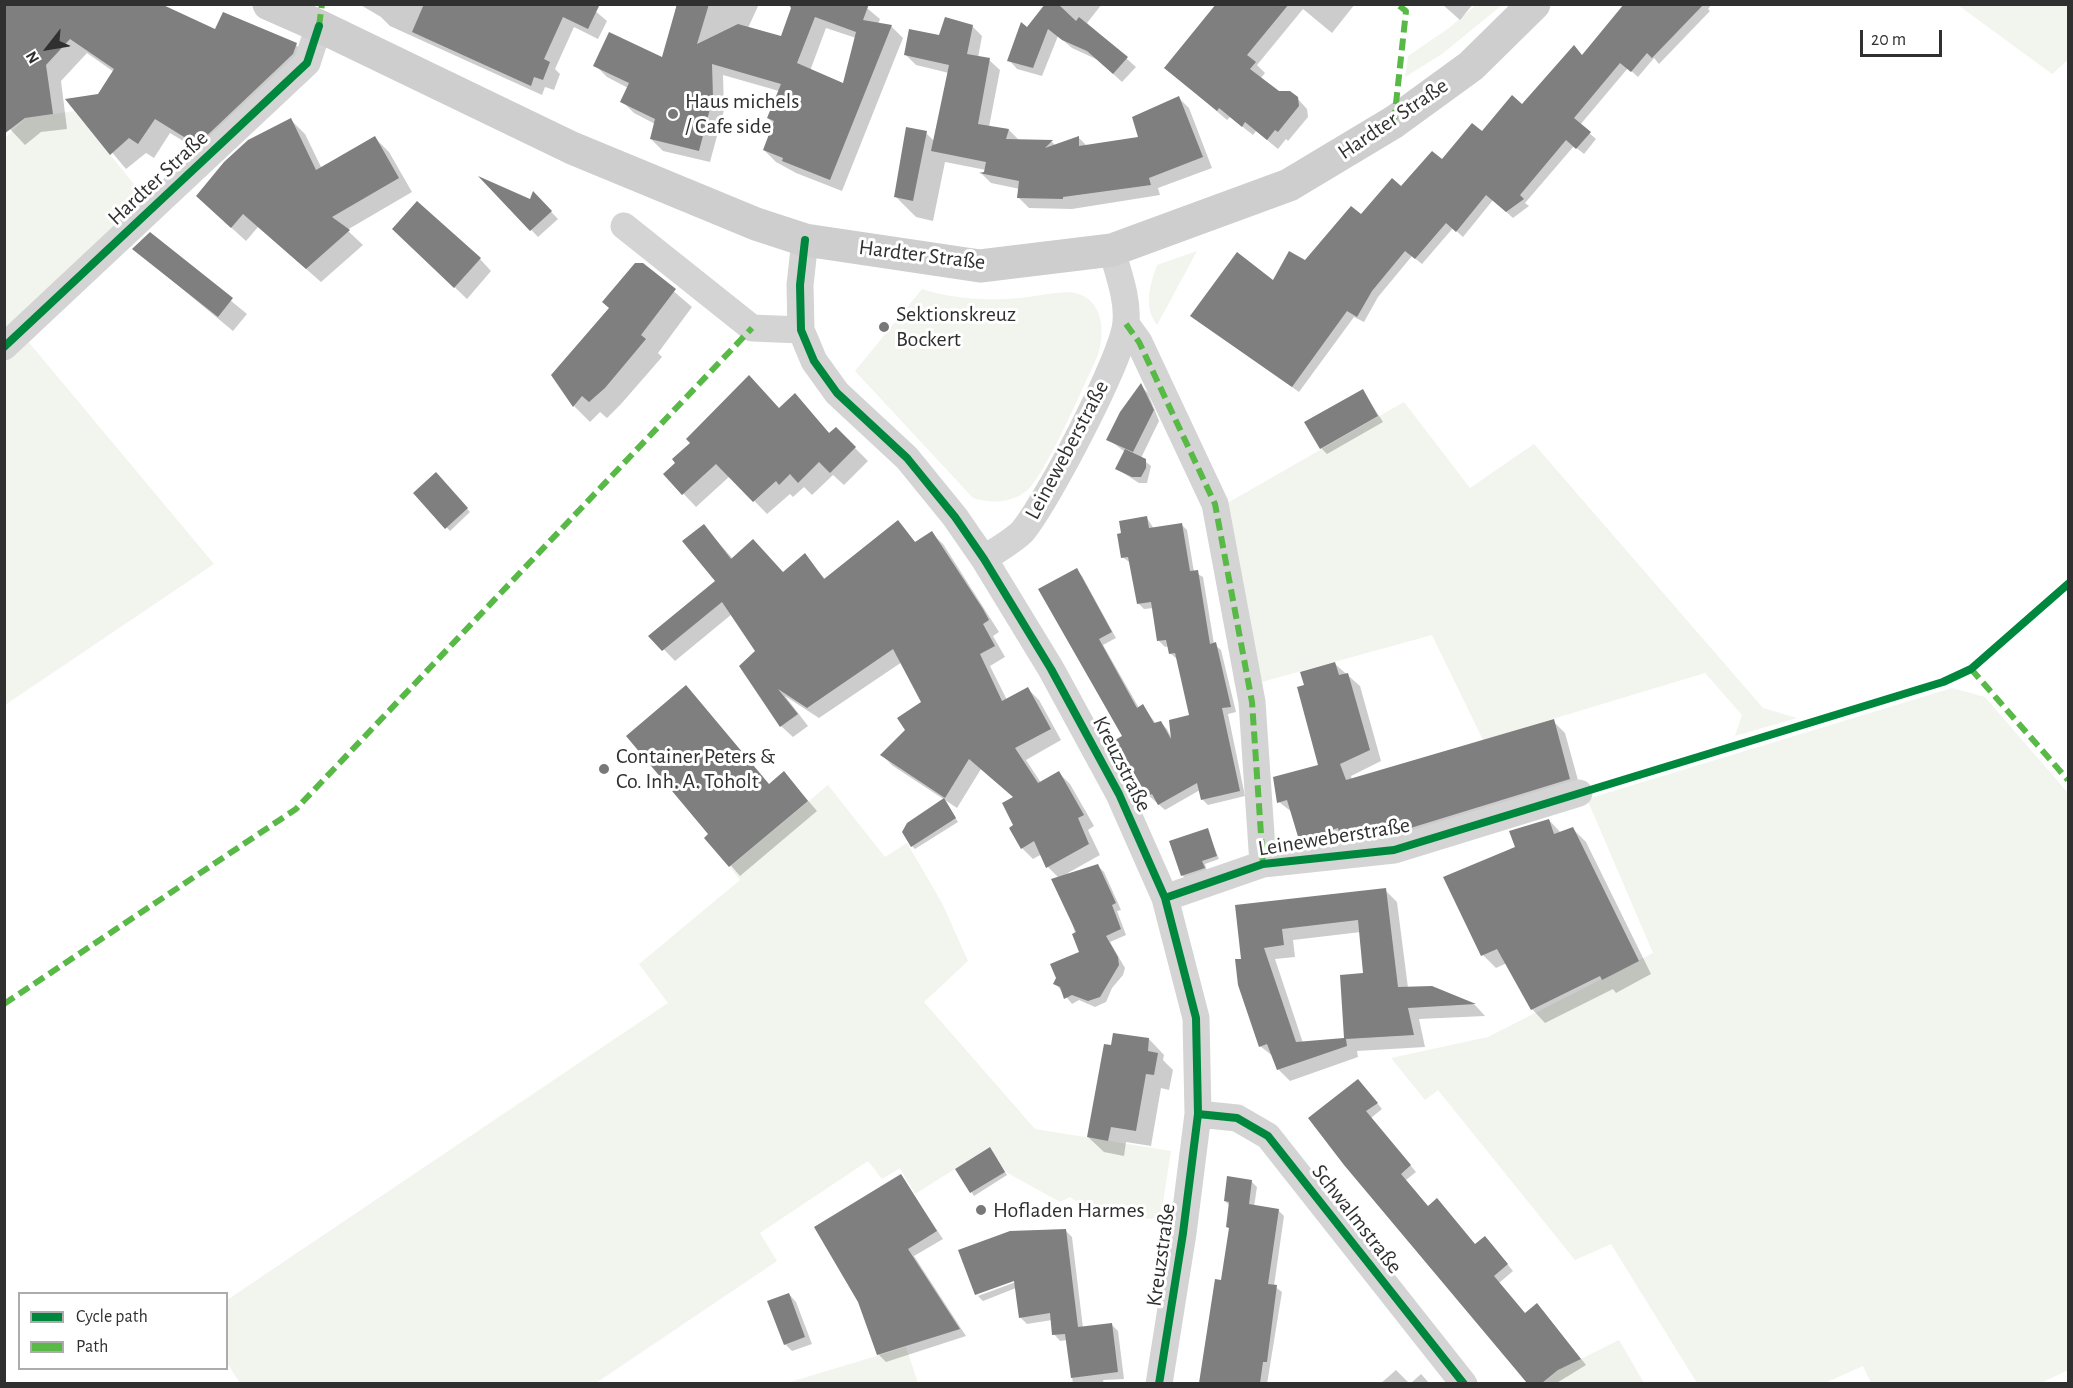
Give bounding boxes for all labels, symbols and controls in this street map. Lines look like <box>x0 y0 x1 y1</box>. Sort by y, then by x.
north arrow <box>18 18 78 78</box>
scale bar <box>1863 18 1946 56</box>
text: 20 m <box>1871 31 1906 49</box>
text: N <box>23 48 42 66</box>
street label: Hardter Straße <box>1333 72 1453 166</box>
place label: Haus michels / Cafe side <box>685 88 799 140</box>
marker: Haus michels / Cafe side <box>666 107 680 121</box>
street label: Hardter Straße <box>102 125 214 231</box>
street label: Hardter Straße <box>857 234 987 276</box>
place label: Sektionskreuz Bockert <box>896 301 1016 352</box>
marker: Sektionskreuz Bockert <box>877 320 891 334</box>
street label: Leineweberstraße <box>1019 376 1115 524</box>
street label: Kreuzstraße <box>1087 712 1157 816</box>
place label: Container Peters & Co. Inh. A. Toholt <box>616 743 775 794</box>
marker: Container Peters & Co. Inh. A. Toholt <box>597 762 611 776</box>
street label: Leineweberstraße <box>1256 812 1412 862</box>
street label: Schwalmstraße <box>1306 1159 1408 1279</box>
place label: Hofladen Harmes <box>993 1197 1145 1223</box>
street label: Kreuzstraße <box>1141 1202 1181 1308</box>
marker: Hofladen Harmes <box>974 1203 988 1217</box>
legend <box>18 1292 228 1370</box>
text: Cycle path <box>76 1308 148 1326</box>
text: Path <box>76 1338 108 1356</box>

